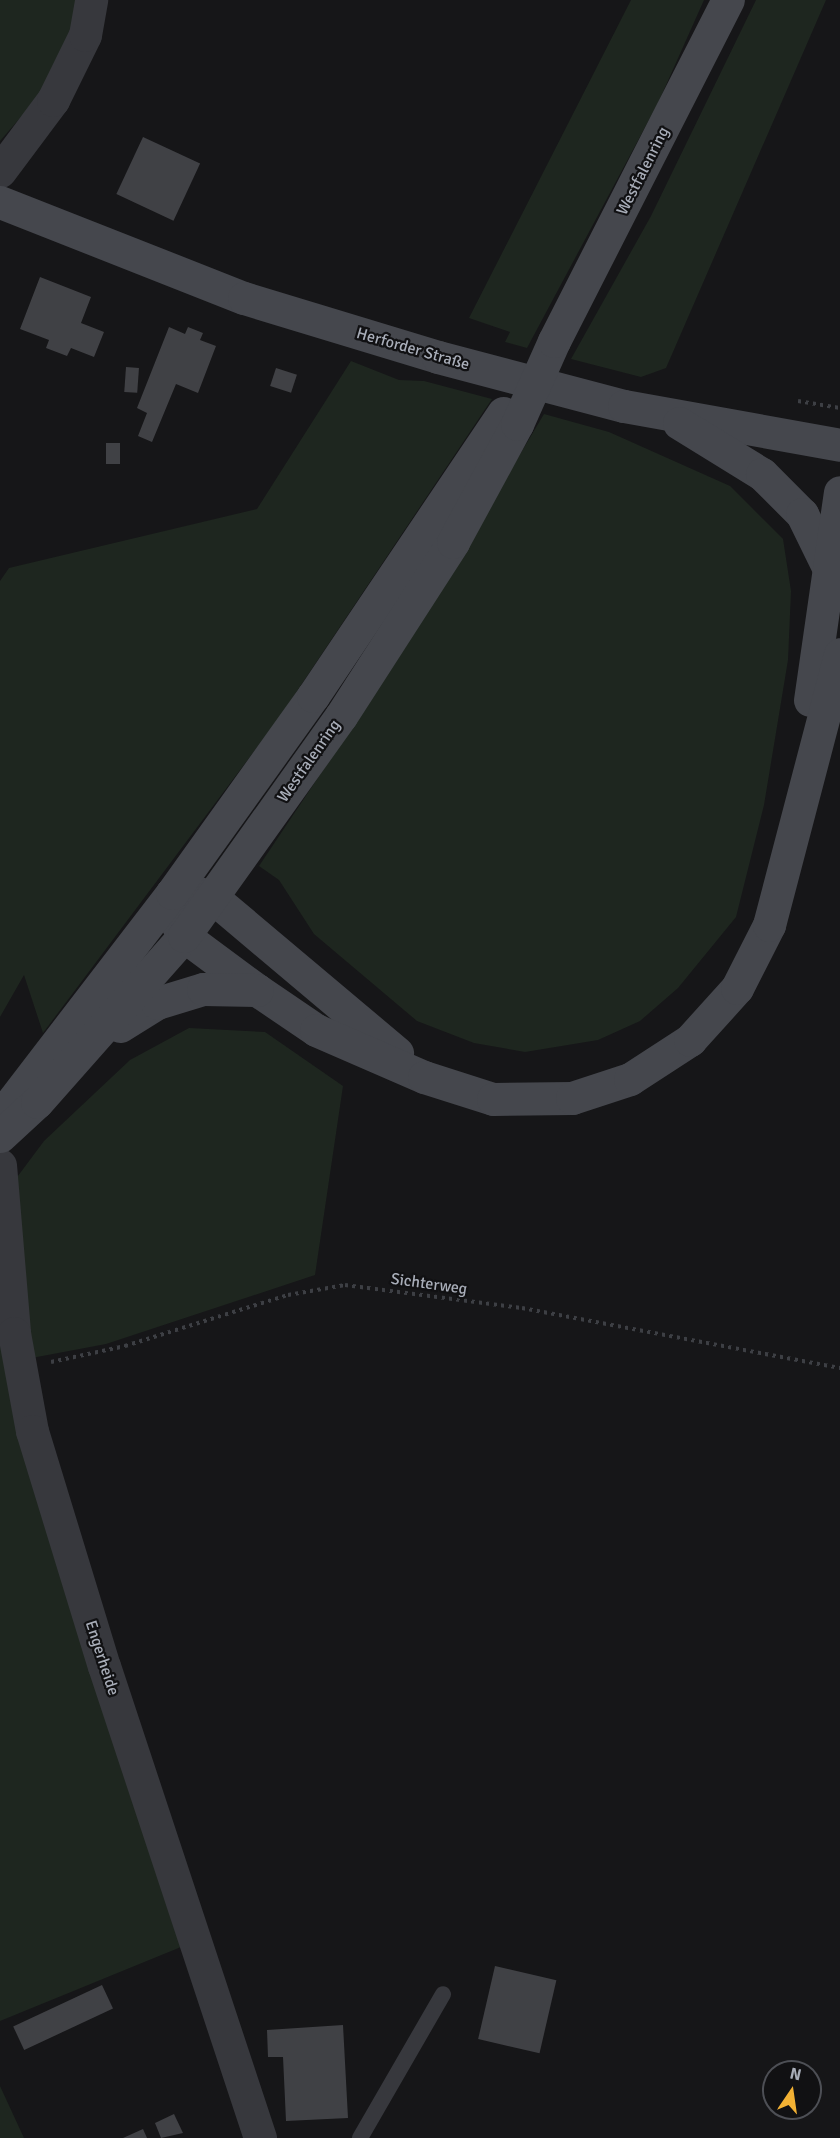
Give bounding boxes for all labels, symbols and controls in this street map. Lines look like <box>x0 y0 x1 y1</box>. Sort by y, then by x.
street label: Westfalenring <box>613 124 673 218</box>
street label: Herforder Straße <box>354 324 472 374</box>
street label: Westfalenring <box>274 716 344 806</box>
street label: Sichterweg <box>390 1269 468 1299</box>
street label: Engerheide <box>81 1618 123 1698</box>
north arrow <box>762 2060 822 2120</box>
text: N <box>788 2063 803 2085</box>

